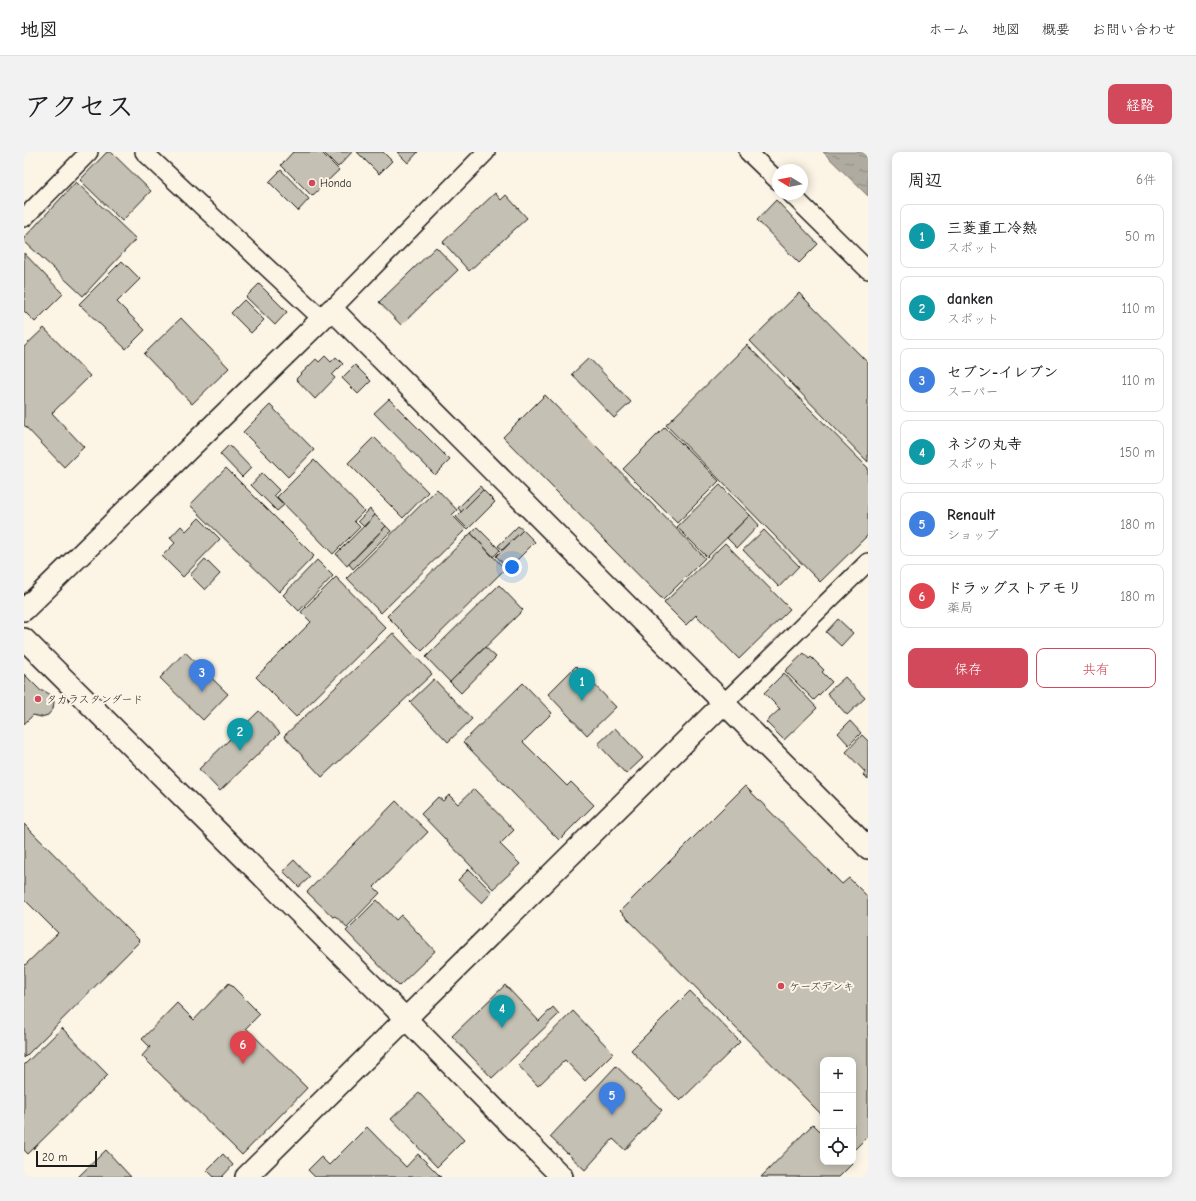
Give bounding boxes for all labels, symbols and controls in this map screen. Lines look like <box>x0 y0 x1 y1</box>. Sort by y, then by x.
text: 地図 <box>20 19 58 41</box>
text: ホーム <box>929 21 970 38</box>
text: 地図 <box>992 21 1020 38</box>
text: 概要 <box>1042 21 1070 38</box>
text: お問い合わせ <box>1092 21 1176 38</box>
button: 経路 <box>1108 84 1172 124</box>
text: アクセス <box>24 91 134 123</box>
north arrow <box>772 164 808 200</box>
text: 周辺 <box>908 171 942 190</box>
text: 6件 <box>1136 172 1156 187</box>
place label: Honda <box>320 177 351 190</box>
marker: Honda <box>307 178 317 188</box>
text: 三菱重工冷熱 <box>947 219 1037 237</box>
text: 1 <box>919 229 925 244</box>
text: 50 m <box>1125 229 1155 244</box>
text: スポット <box>947 240 999 255</box>
text: danken <box>947 290 993 308</box>
text: 2 <box>919 301 925 316</box>
text: 110 m <box>1122 301 1155 316</box>
text: スポット <box>947 311 999 326</box>
text: セブン-イレブン <box>947 363 1058 381</box>
text: 3 <box>919 373 925 388</box>
text: 110 m <box>1122 373 1155 388</box>
text: スーパー <box>947 384 998 399</box>
text: ネジの丸寺 <box>947 435 1022 453</box>
text: 4 <box>919 445 925 460</box>
text: 150 m <box>1120 445 1155 460</box>
text: スポット <box>947 456 999 471</box>
text: Renault <box>947 506 995 524</box>
text: 5 <box>919 517 925 532</box>
text: 180 m <box>1120 517 1155 532</box>
text: ショップ <box>947 527 998 542</box>
your location <box>502 557 522 577</box>
text: ドラッグストアモリ <box>947 579 1082 597</box>
text: 6 <box>919 589 925 604</box>
text: 180 m <box>1120 589 1155 604</box>
text: 薬局 <box>947 600 973 615</box>
button: 保存 <box>908 648 1028 688</box>
button: 共有 <box>1036 648 1156 688</box>
pin: 3 <box>189 659 215 692</box>
pin: 1 <box>569 668 595 701</box>
place label: タカラスタンダード <box>46 693 143 706</box>
marker: タカラスタンダード <box>33 694 43 704</box>
pin: 2 <box>227 718 253 751</box>
place label: ケーズデンキ <box>789 980 854 993</box>
marker: ケーズデンキ <box>776 981 786 991</box>
pin: 4 <box>489 995 515 1028</box>
pin: 6 <box>230 1031 256 1064</box>
map controls <box>820 1057 856 1165</box>
button: + <box>820 1057 856 1093</box>
pin: 5 <box>599 1082 625 1115</box>
button: − <box>820 1093 856 1129</box>
button: locate <box>820 1129 856 1165</box>
scale bar <box>36 1149 97 1168</box>
text: 20 m <box>42 1151 67 1164</box>

